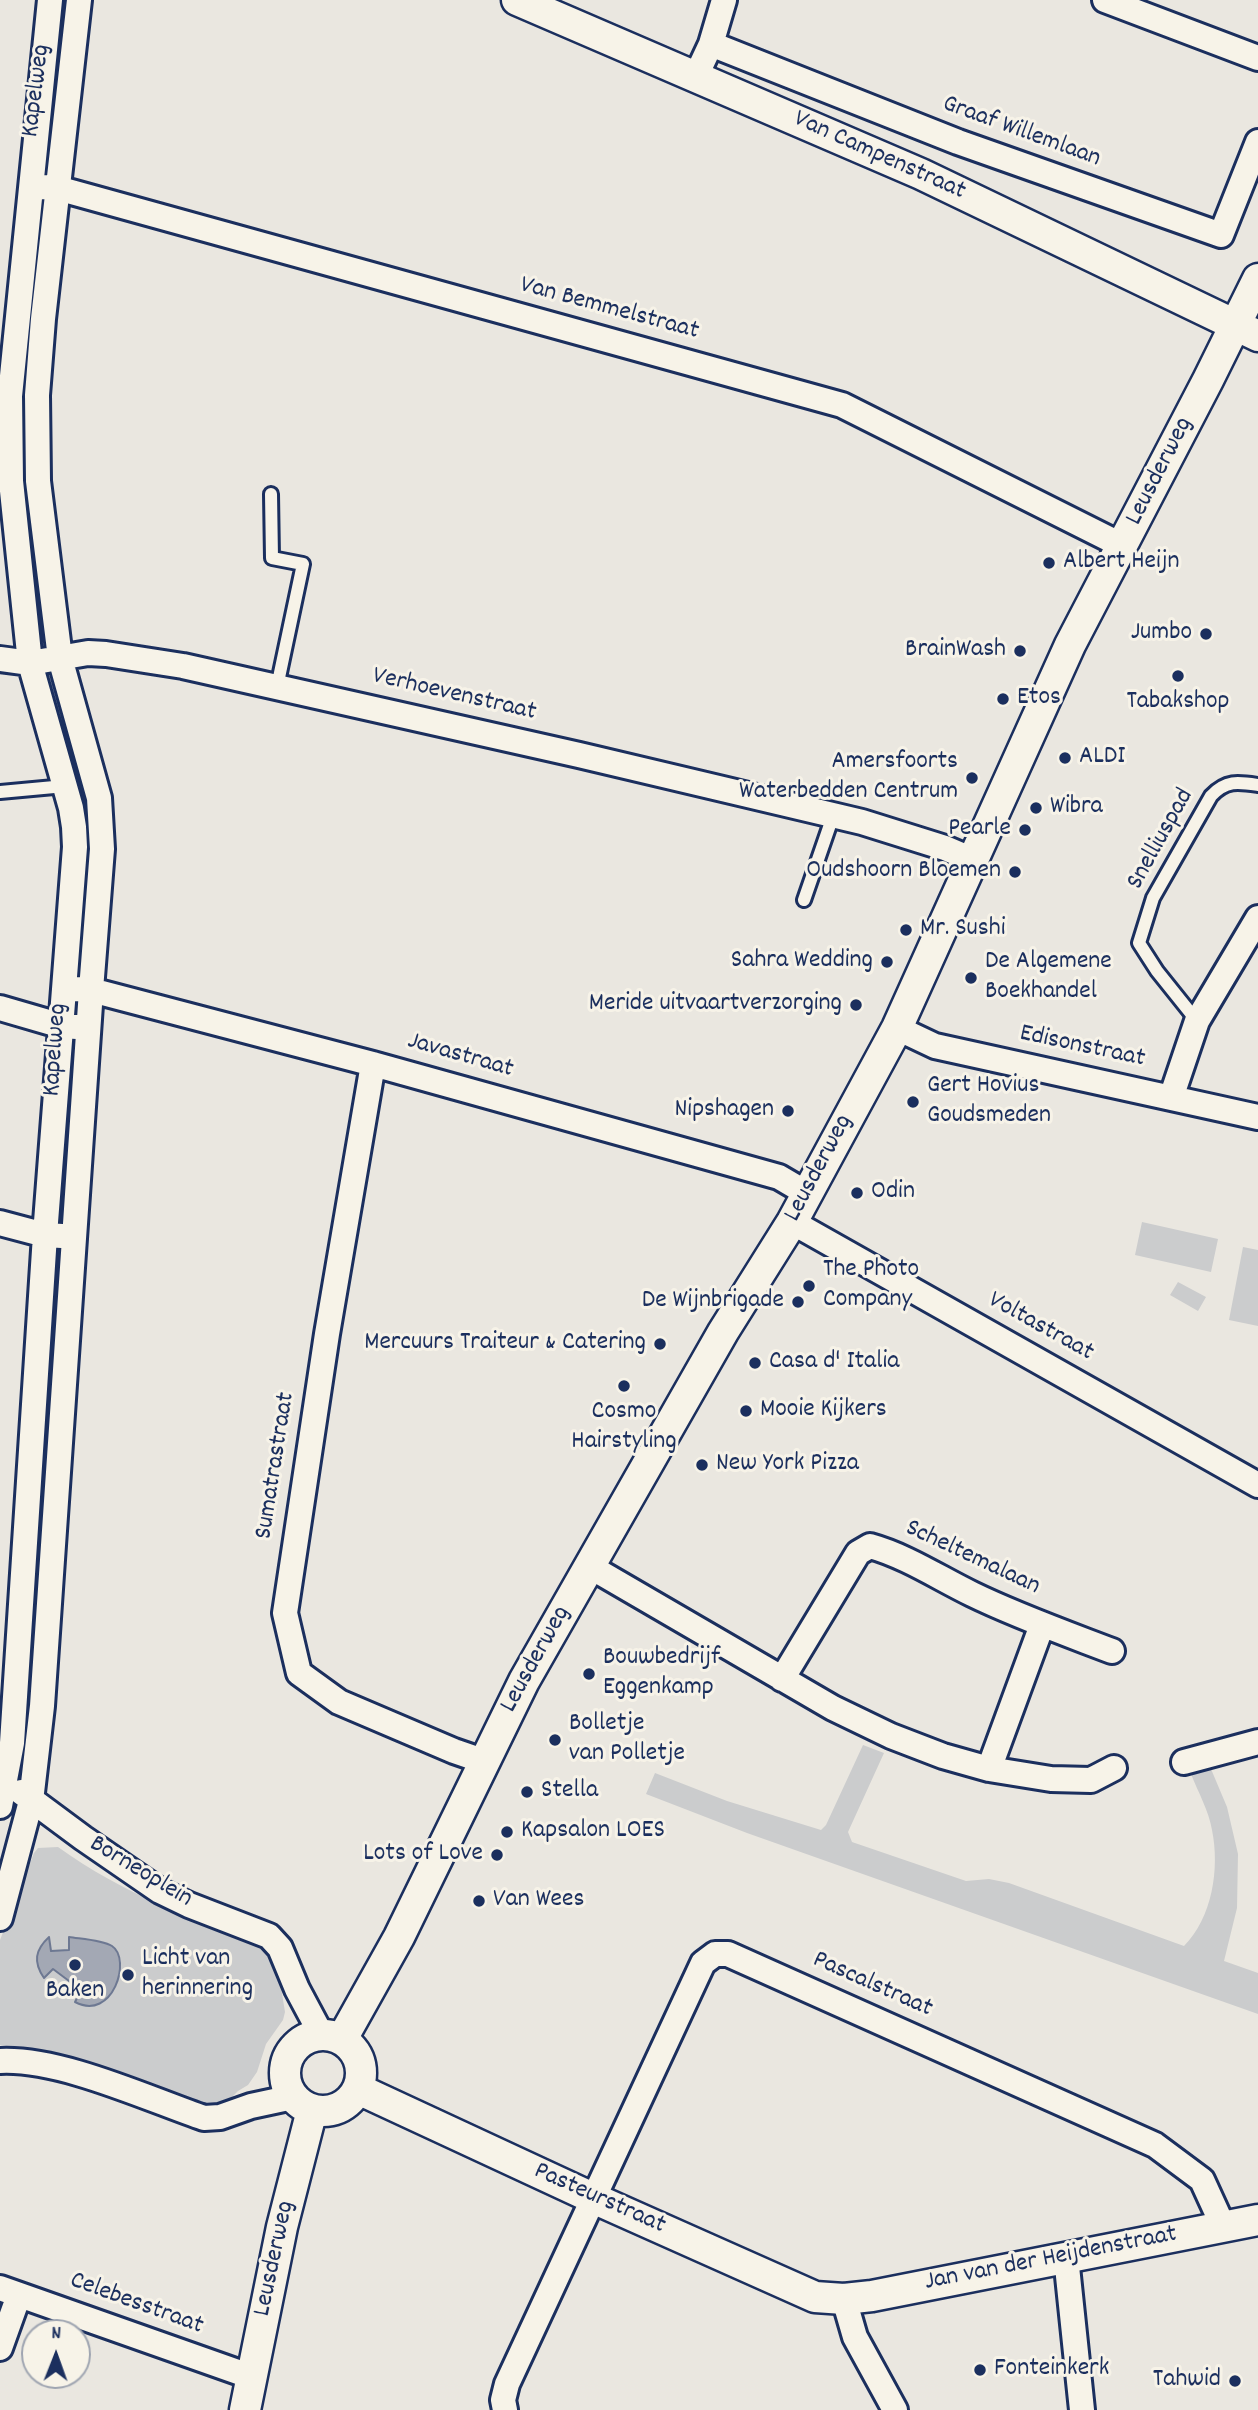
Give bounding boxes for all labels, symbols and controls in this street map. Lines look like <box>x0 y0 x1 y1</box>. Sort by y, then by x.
street label: Kapelweg <box>17 43 59 139</box>
street label: Graaf Willemlaan <box>938 90 1104 176</box>
street label: Van Campenstraat <box>788 105 970 209</box>
street label: Van Bemmelstraat <box>516 271 702 349</box>
street label: Leusderweg <box>1121 413 1201 531</box>
place label: Albert Heijn <box>1063 547 1180 579</box>
marker: Albert Heijn <box>1041 555 1057 571</box>
place label: Jumbo <box>1131 618 1192 650</box>
marker: Jumbo <box>1198 626 1214 642</box>
place label: BrainWash <box>905 635 1006 667</box>
marker: BrainWash <box>1012 643 1028 659</box>
street label: Verhoevenstraat <box>369 662 539 730</box>
marker: Tabakshop <box>1170 668 1186 684</box>
place label: Etos <box>1017 683 1061 715</box>
place label: Tabakshop <box>1126 687 1230 719</box>
marker: Etos <box>995 691 1011 707</box>
place label: ALDI <box>1079 742 1125 774</box>
place label: Amersfoorts Waterbedden Centrum <box>739 747 958 808</box>
marker: ALDI <box>1057 750 1073 766</box>
marker: Amersfoorts Waterbedden Centrum <box>964 770 980 786</box>
street label: Snelliuspad <box>1122 784 1202 896</box>
place label: Wibra <box>1050 792 1103 824</box>
marker: Wibra <box>1028 800 1044 816</box>
place label: Pearle <box>948 814 1011 846</box>
marker: Pearle <box>1017 822 1033 838</box>
place label: Oudshoorn Bloemen <box>806 856 1001 888</box>
marker: Oudshoorn Bloemen <box>1007 864 1023 880</box>
place label: Mr. Sushi <box>920 914 1005 946</box>
marker: Mr. Sushi <box>898 922 914 938</box>
place label: Sahra Wedding <box>731 946 873 978</box>
place label: De Algemene Boekhandel <box>985 947 1112 1009</box>
marker: Sahra Wedding <box>879 954 895 970</box>
marker: De Algemene Boekhandel <box>963 970 979 986</box>
place label: Meride uitvaartverzorging <box>589 989 842 1021</box>
marker: Meride uitvaartverzorging <box>848 997 864 1013</box>
street label: Kapelweg <box>38 1002 76 1098</box>
street label: Edisonstraat <box>1016 1019 1148 1077</box>
street label: Javastraat <box>403 1027 517 1087</box>
place label: Gert Hovius Goudsmeden <box>927 1071 1051 1132</box>
marker: Gert Hovius Goudsmeden <box>905 1094 921 1110</box>
place label: Nipshagen <box>675 1095 774 1127</box>
marker: Nipshagen <box>780 1103 796 1119</box>
street label: Leusderweg <box>779 1110 861 1228</box>
place label: Odin <box>871 1177 915 1209</box>
marker: Odin <box>849 1185 865 1201</box>
place label: The Photo Company <box>823 1255 919 1316</box>
marker: The Photo Company <box>801 1278 817 1294</box>
place label: De Wijnbrigade <box>642 1286 784 1318</box>
street label: Voltastraat <box>982 1286 1098 1370</box>
marker: De Wijnbrigade <box>790 1294 806 1310</box>
place label: Mercuurs Traiteur & Catering <box>364 1328 646 1360</box>
marker: Mercuurs Traiteur & Catering <box>652 1336 668 1352</box>
place label: Casa d' Italia <box>769 1347 899 1379</box>
marker: Casa d' Italia <box>747 1355 763 1371</box>
marker: Cosmo Hairstyling <box>616 1378 632 1394</box>
street label: Sumatrastraat <box>250 1390 304 1542</box>
place label: Mooie Kijkers <box>760 1395 887 1427</box>
place label: Cosmo Hairstyling <box>571 1397 677 1458</box>
marker: Mooie Kijkers <box>738 1403 754 1419</box>
place label: New York Pizza <box>716 1449 859 1481</box>
marker: New York Pizza <box>694 1457 710 1473</box>
street label: Scheltemalaan <box>900 1514 1044 1604</box>
street label: Leusderweg <box>495 1601 579 1719</box>
place label: Bouwbedrijf Eggenkamp <box>603 1643 720 1704</box>
marker: Bouwbedrijf Eggenkamp <box>581 1666 597 1682</box>
place label: Bolletje van Polletje <box>569 1709 685 1770</box>
marker: Bolletje van Polletje <box>547 1732 563 1748</box>
place label: Stella <box>541 1776 598 1808</box>
marker: Stella <box>519 1784 535 1800</box>
place label: Kapsalon LOES <box>521 1816 665 1848</box>
marker: Kapsalon LOES <box>499 1824 515 1840</box>
street label: Borneoplein <box>83 1830 197 1916</box>
place label: Lots of Love <box>363 1839 483 1871</box>
marker: Lots of Love <box>489 1847 505 1863</box>
place label: Van Wees <box>493 1885 584 1917</box>
marker: Van Wees <box>471 1893 487 1909</box>
place label: Licht van herinnering <box>142 1944 253 2006</box>
street label: Pascalstraat <box>807 1946 937 2026</box>
marker: Baken <box>67 1957 83 1973</box>
marker: Licht van herinnering <box>120 1967 136 1983</box>
place label: Baken <box>46 1976 104 2008</box>
street label: Pasteurstraat <box>528 2157 670 2243</box>
street label: Leusderweg <box>249 2198 303 2320</box>
street label: Jan van der Heijdenstraat <box>922 2220 1180 2300</box>
street label: Celebesstraat <box>65 2266 207 2344</box>
north arrow <box>21 2319 91 2389</box>
text: N <box>51 2321 61 2348</box>
place label: Fonteinkerk <box>994 2354 1109 2386</box>
marker: Fonteinkerk <box>972 2362 988 2378</box>
place label: Tahwid <box>1153 2365 1221 2397</box>
marker: Tahwid <box>1227 2373 1243 2389</box>

